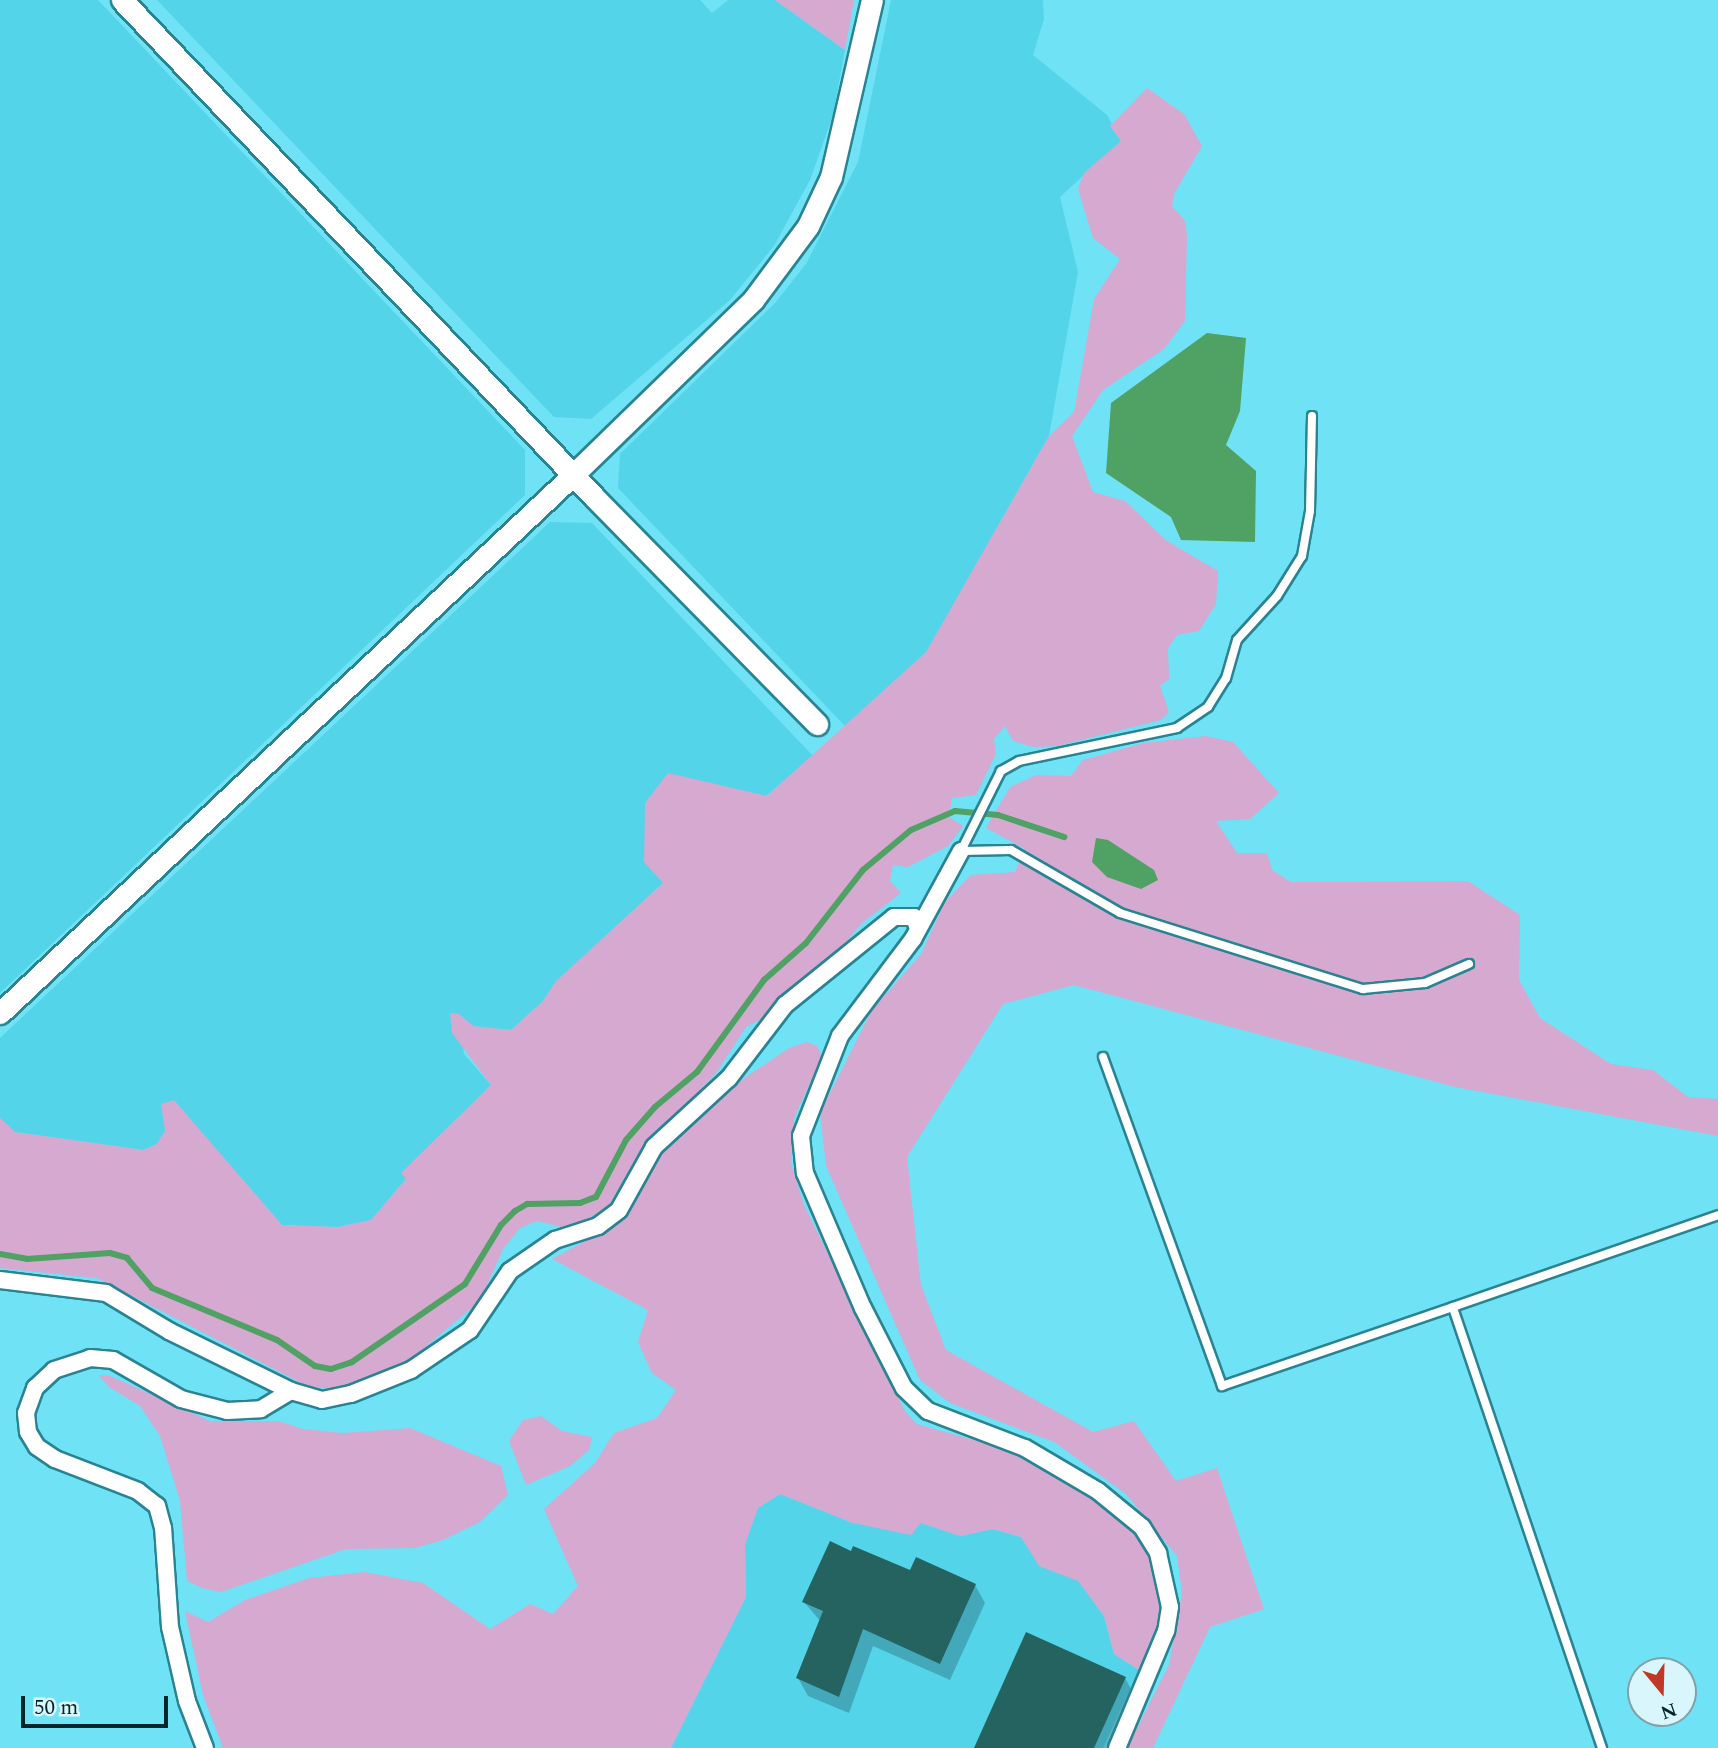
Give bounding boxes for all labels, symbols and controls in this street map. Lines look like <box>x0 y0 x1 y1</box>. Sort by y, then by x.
north arrow <box>1627 1657 1697 1727</box>
scale bar <box>24 1682 172 1726</box>
text: 50 m <box>34 1692 78 1724</box>
text: N <box>1656 1694 1680 1727</box>

